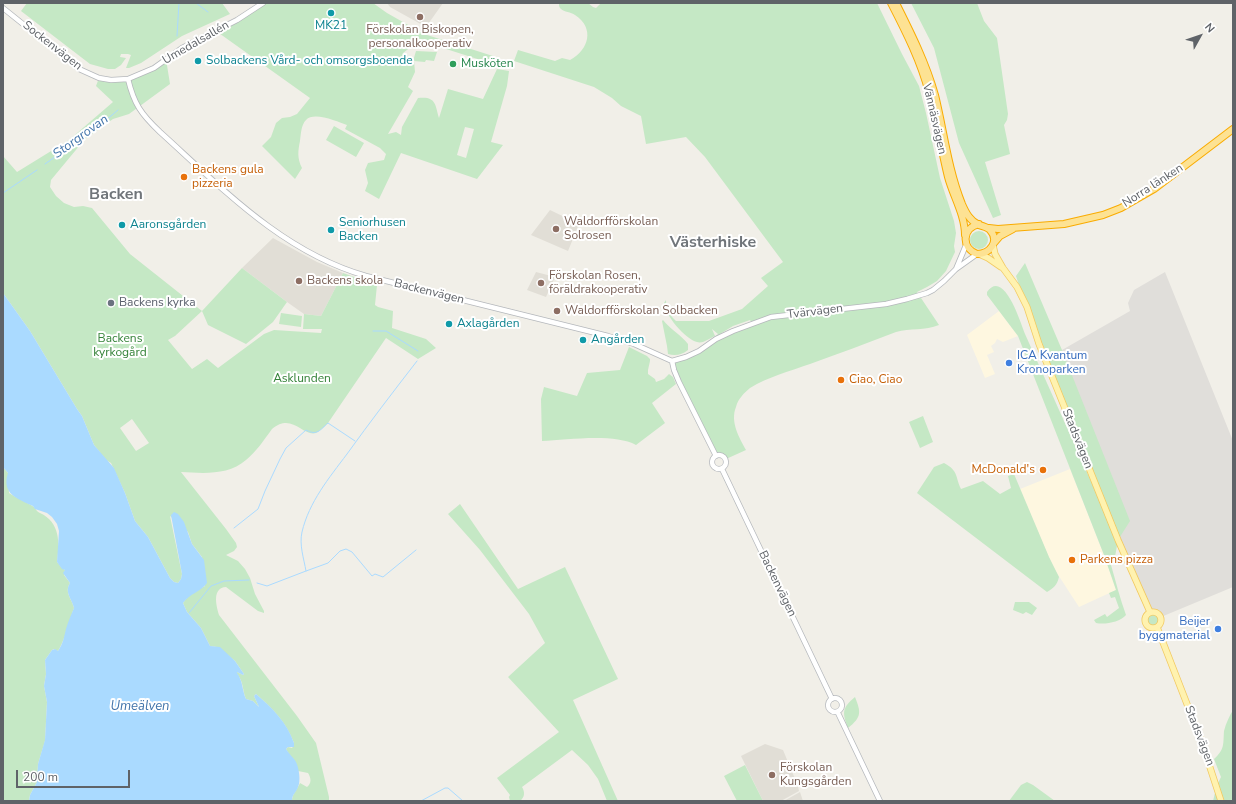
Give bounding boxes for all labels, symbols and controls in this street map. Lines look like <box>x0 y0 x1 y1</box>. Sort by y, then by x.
marker: MK21 <box>326 8 336 18</box>
marker: Förskolan Biskopen, personalkooperativ <box>415 12 425 22</box>
north arrow <box>1180 16 1220 56</box>
street label: Sockenvägen <box>19 18 85 74</box>
street label: Umedalsallén <box>160 18 232 68</box>
place label: MK21 <box>315 19 347 33</box>
text: N <box>1201 20 1218 36</box>
place label: Förskolan Biskopen, personalkooperativ <box>366 23 474 51</box>
place label: Solbackens Vård- och omsorgsboende <box>206 54 413 68</box>
marker: Solbackens Vård- och omsorgsboende <box>193 56 203 66</box>
place label: Musköten <box>461 57 514 71</box>
marker: Musköten <box>448 59 458 69</box>
street label: Vännäsvägen <box>919 82 949 156</box>
water label: Storgrovan <box>50 112 112 162</box>
street label: Norra länken <box>1120 161 1186 211</box>
place label: Backens gula pizzeria <box>192 163 264 191</box>
marker: Backens gula pizzeria <box>179 172 189 182</box>
district label: Backen <box>89 185 143 205</box>
place label: Waldorfförskolan Solrosen <box>564 215 658 243</box>
place label: Seniorhusen Backen <box>339 216 406 244</box>
place label: Aaronsgården <box>130 218 206 232</box>
marker: Aaronsgården <box>117 220 127 230</box>
marker: Waldorfförskolan Solrosen <box>551 224 561 234</box>
marker: Seniorhusen Backen <box>326 225 336 235</box>
district label: Västerhiske <box>670 233 756 253</box>
place label: Förskolan Rosen, föräldrakooperativ <box>549 269 648 297</box>
place label: Backens skola <box>307 274 383 288</box>
marker: Backens skola <box>294 276 304 286</box>
street label: Backenvägen <box>392 276 466 308</box>
marker: Förskolan Rosen, föräldrakooperativ <box>536 278 546 288</box>
place label: Backens kyrka <box>119 296 195 310</box>
marker: Backens kyrka <box>106 298 116 308</box>
street label: Tvärvägen <box>786 301 844 323</box>
place label: Waldorfförskolan Solbacken <box>565 304 718 318</box>
marker: Waldorfförskolan Solbacken <box>552 306 562 316</box>
place label: Axlagården <box>457 317 520 331</box>
marker: Axlagården <box>444 319 454 329</box>
park label: Backens kyrkogård <box>93 332 147 360</box>
place label: Angården <box>591 333 644 347</box>
marker: Angården <box>578 335 588 345</box>
place label: ICA Kvantum Kronoparken <box>1017 349 1087 377</box>
marker: ICA Kvantum Kronoparken <box>1004 358 1014 368</box>
park label: Asklunden <box>273 372 331 386</box>
place label: Ciao, Ciao <box>849 373 902 387</box>
marker: Ciao, Ciao <box>836 375 846 385</box>
street label: Stadsvägen <box>1058 407 1096 471</box>
place label: McDonald's <box>972 463 1035 477</box>
marker: McDonald's <box>1038 465 1048 475</box>
street label: Backenvägen <box>755 549 799 619</box>
place label: Parkens pizza <box>1080 553 1153 567</box>
marker: Parkens pizza <box>1067 555 1077 565</box>
place label: Beijer byggmaterial <box>1139 615 1210 643</box>
marker: Beijer byggmaterial <box>1213 624 1223 634</box>
water label: Umeälven <box>111 699 169 715</box>
street label: Stadsvägen <box>1181 704 1217 768</box>
place label: Förskolan Kungsgården <box>780 761 852 789</box>
scale bar <box>18 762 132 788</box>
text: 200 m <box>23 769 58 785</box>
marker: Förskolan Kungsgården <box>767 770 777 780</box>

